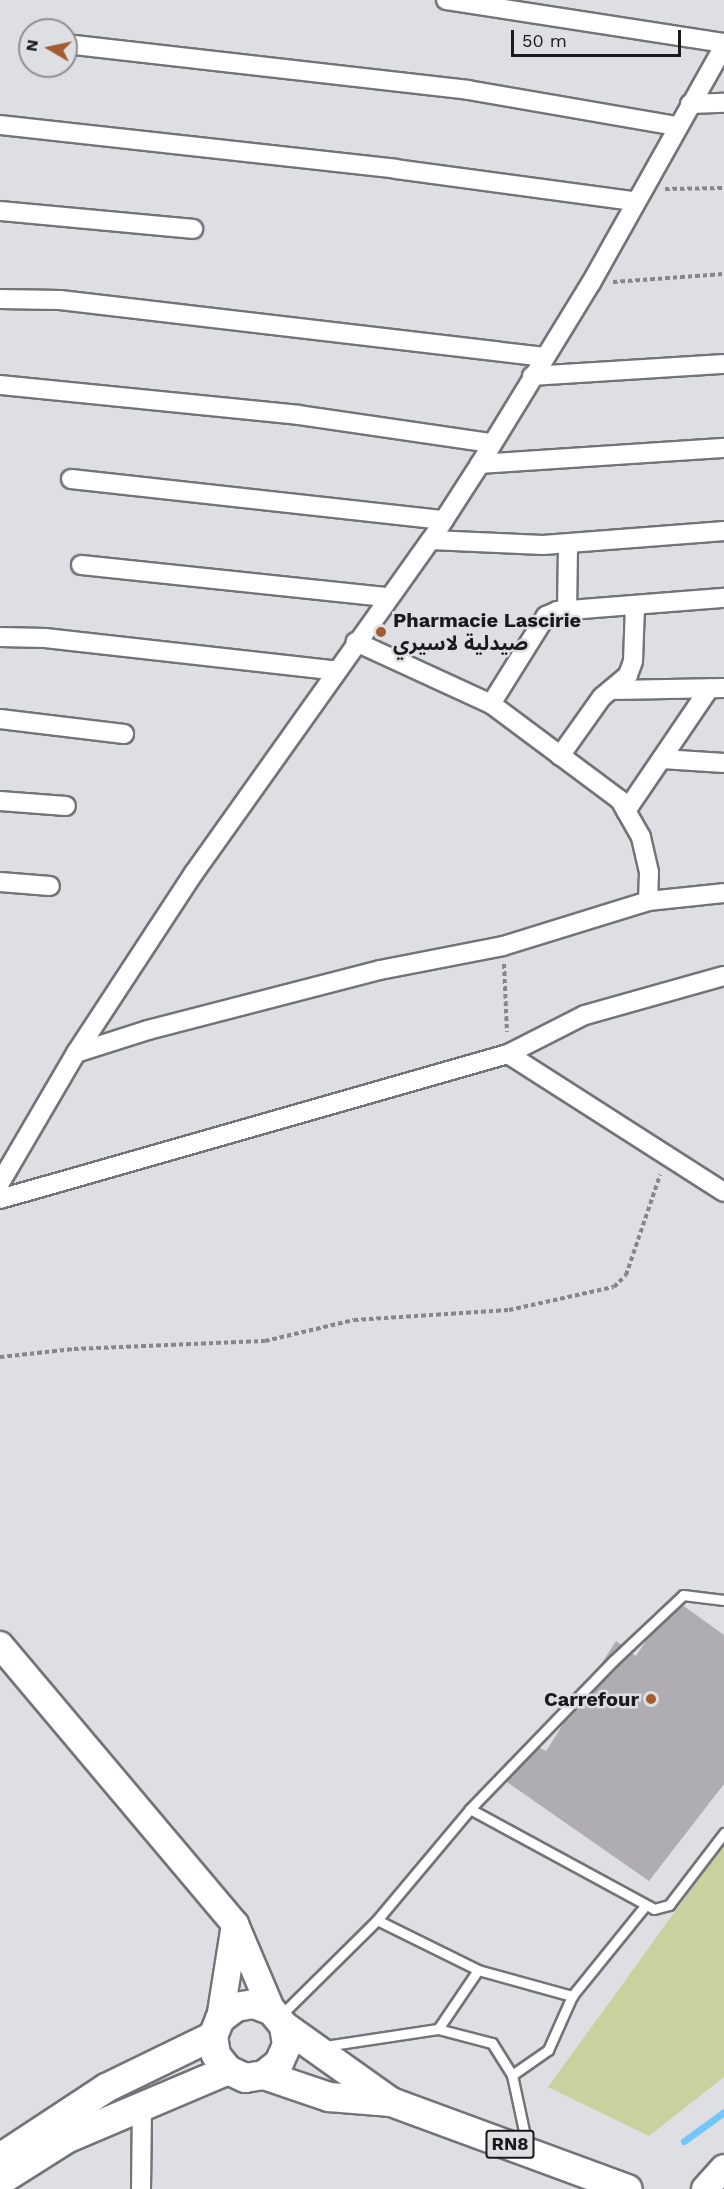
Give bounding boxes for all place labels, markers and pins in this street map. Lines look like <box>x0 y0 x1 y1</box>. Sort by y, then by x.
place label: Pharmacie Lascirie صيدلية لاسيري <box>393 608 581 655</box>
marker: Pharmacie Lascirie صيدلية لاسيري <box>374 625 388 639</box>
place label: Carrefour <box>544 1687 639 1711</box>
marker: Carrefour <box>644 1692 658 1706</box>

